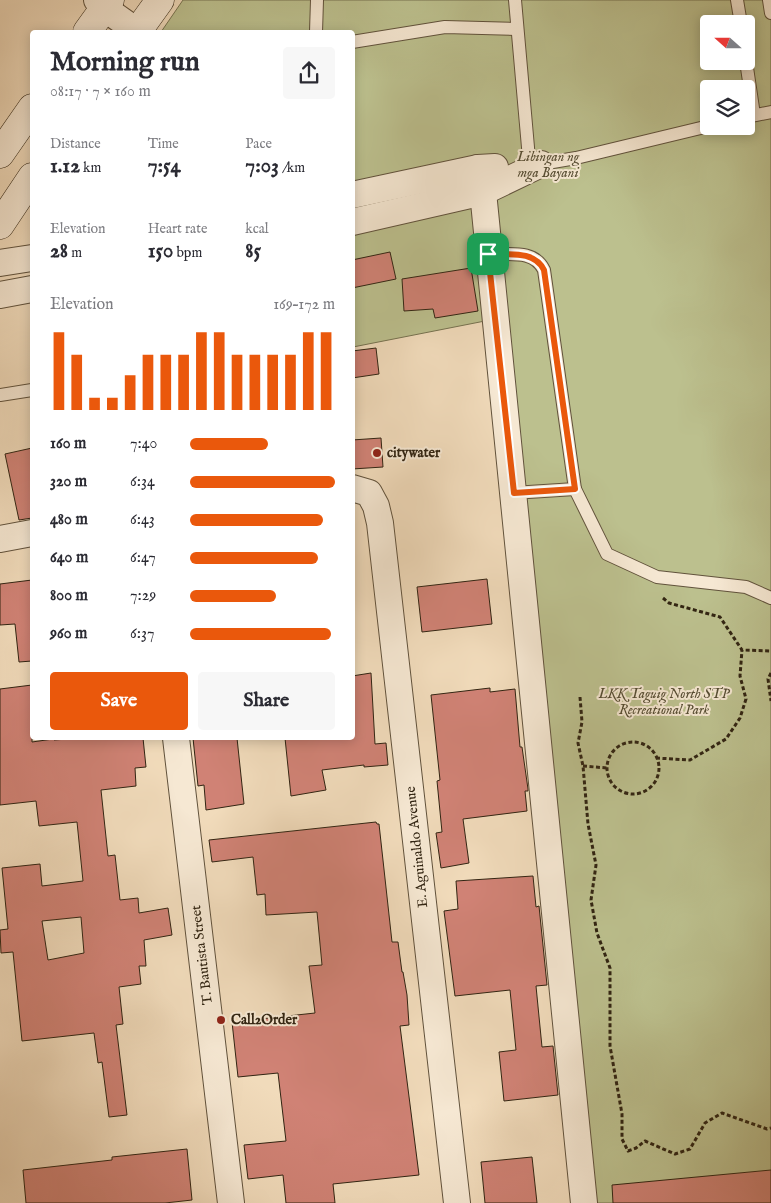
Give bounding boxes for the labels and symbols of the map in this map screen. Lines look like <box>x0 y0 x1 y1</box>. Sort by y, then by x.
north arrow <box>700 15 755 70</box>
park label: Libingan ng mga Bayani <box>516 148 580 183</box>
pin <box>467 233 509 275</box>
place label: citywater <box>387 444 441 462</box>
marker: citywater <box>371 447 383 459</box>
park label: LKK Taguig North STP Recreational Park <box>597 685 731 719</box>
street label: E. Aguinaldo Avenue <box>402 785 432 909</box>
street label: T. Bautista Street <box>187 904 217 1006</box>
place label: Call2Order <box>231 1011 298 1029</box>
marker: Call2Order <box>215 1014 227 1026</box>

